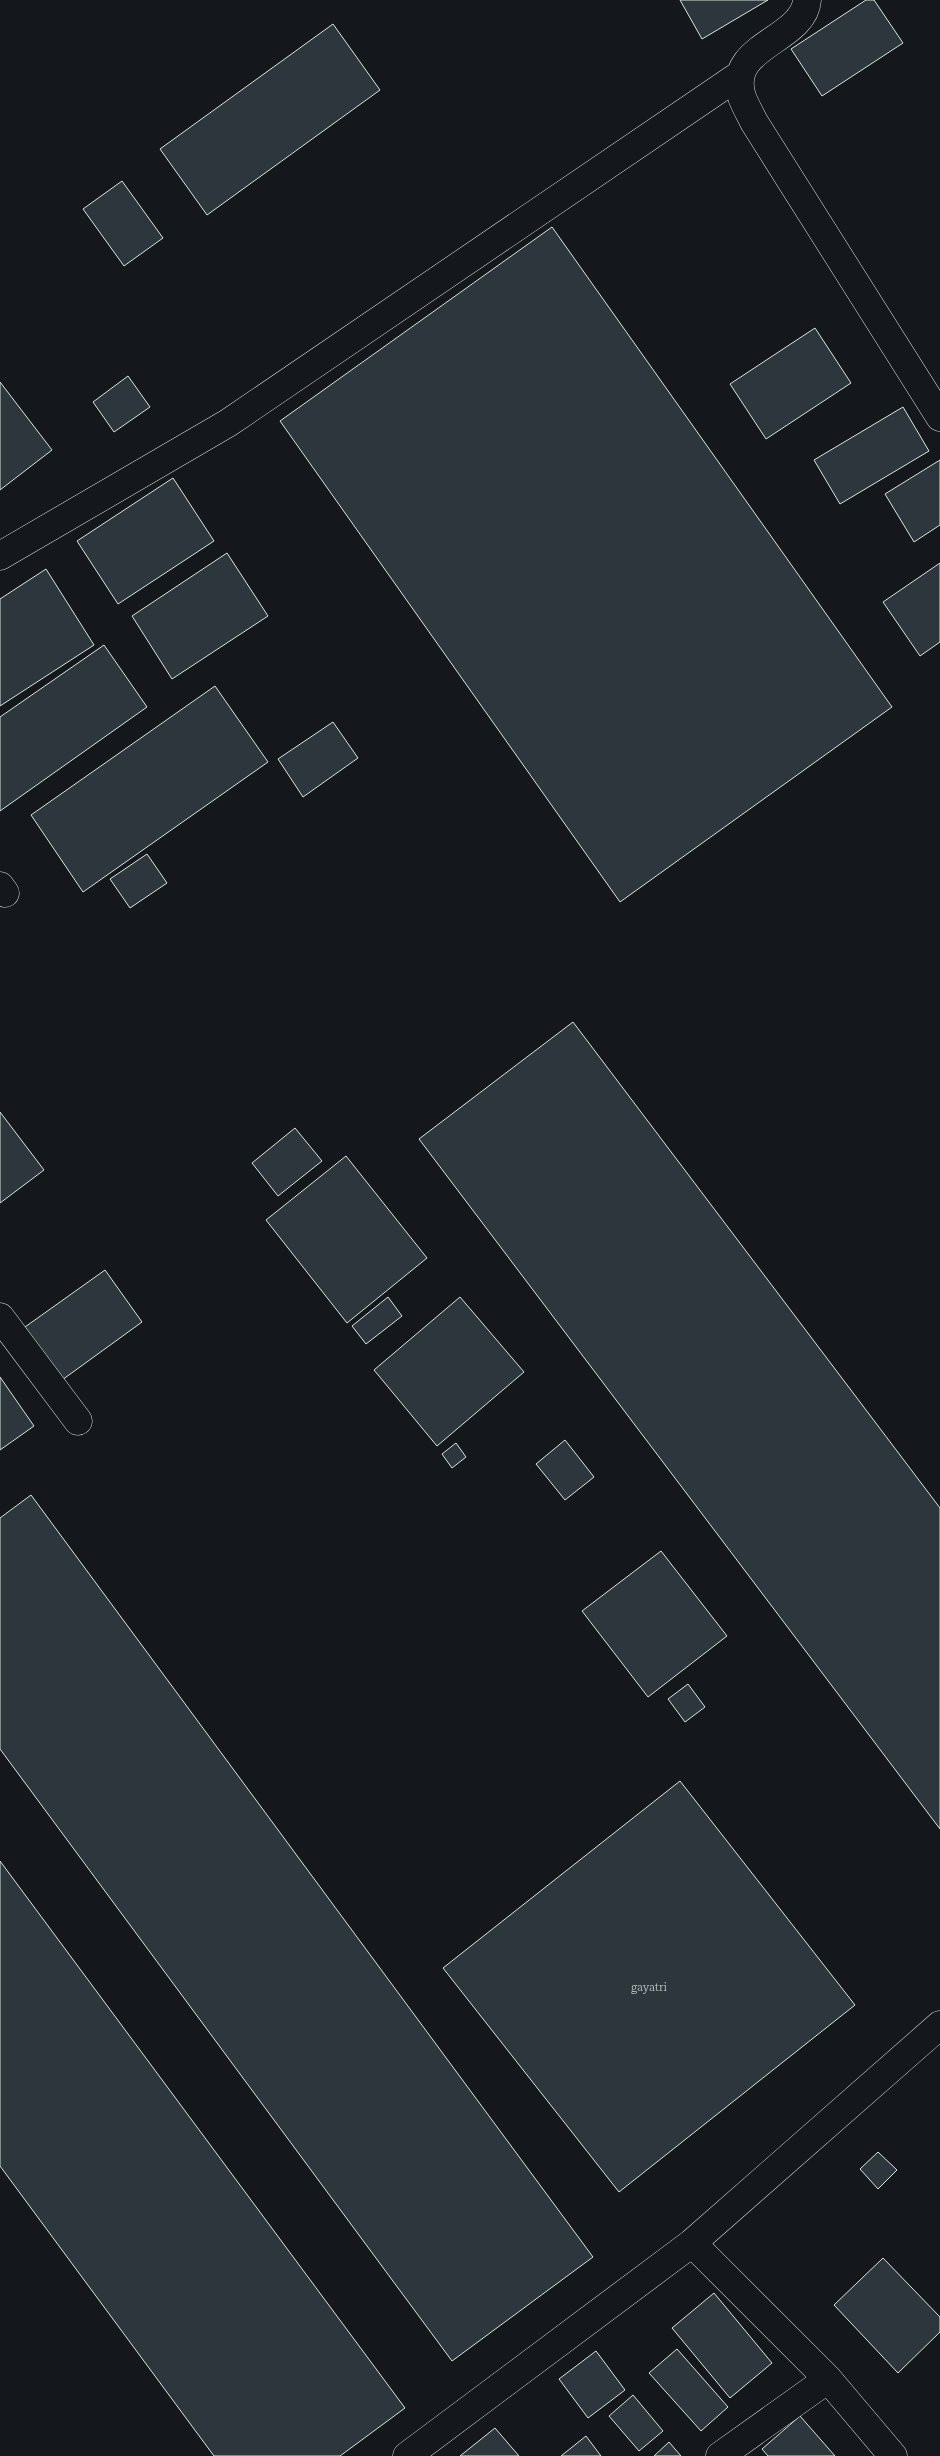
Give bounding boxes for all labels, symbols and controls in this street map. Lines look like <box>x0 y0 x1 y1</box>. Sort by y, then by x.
house number: gayatri <box>631 1981 668 1994</box>

